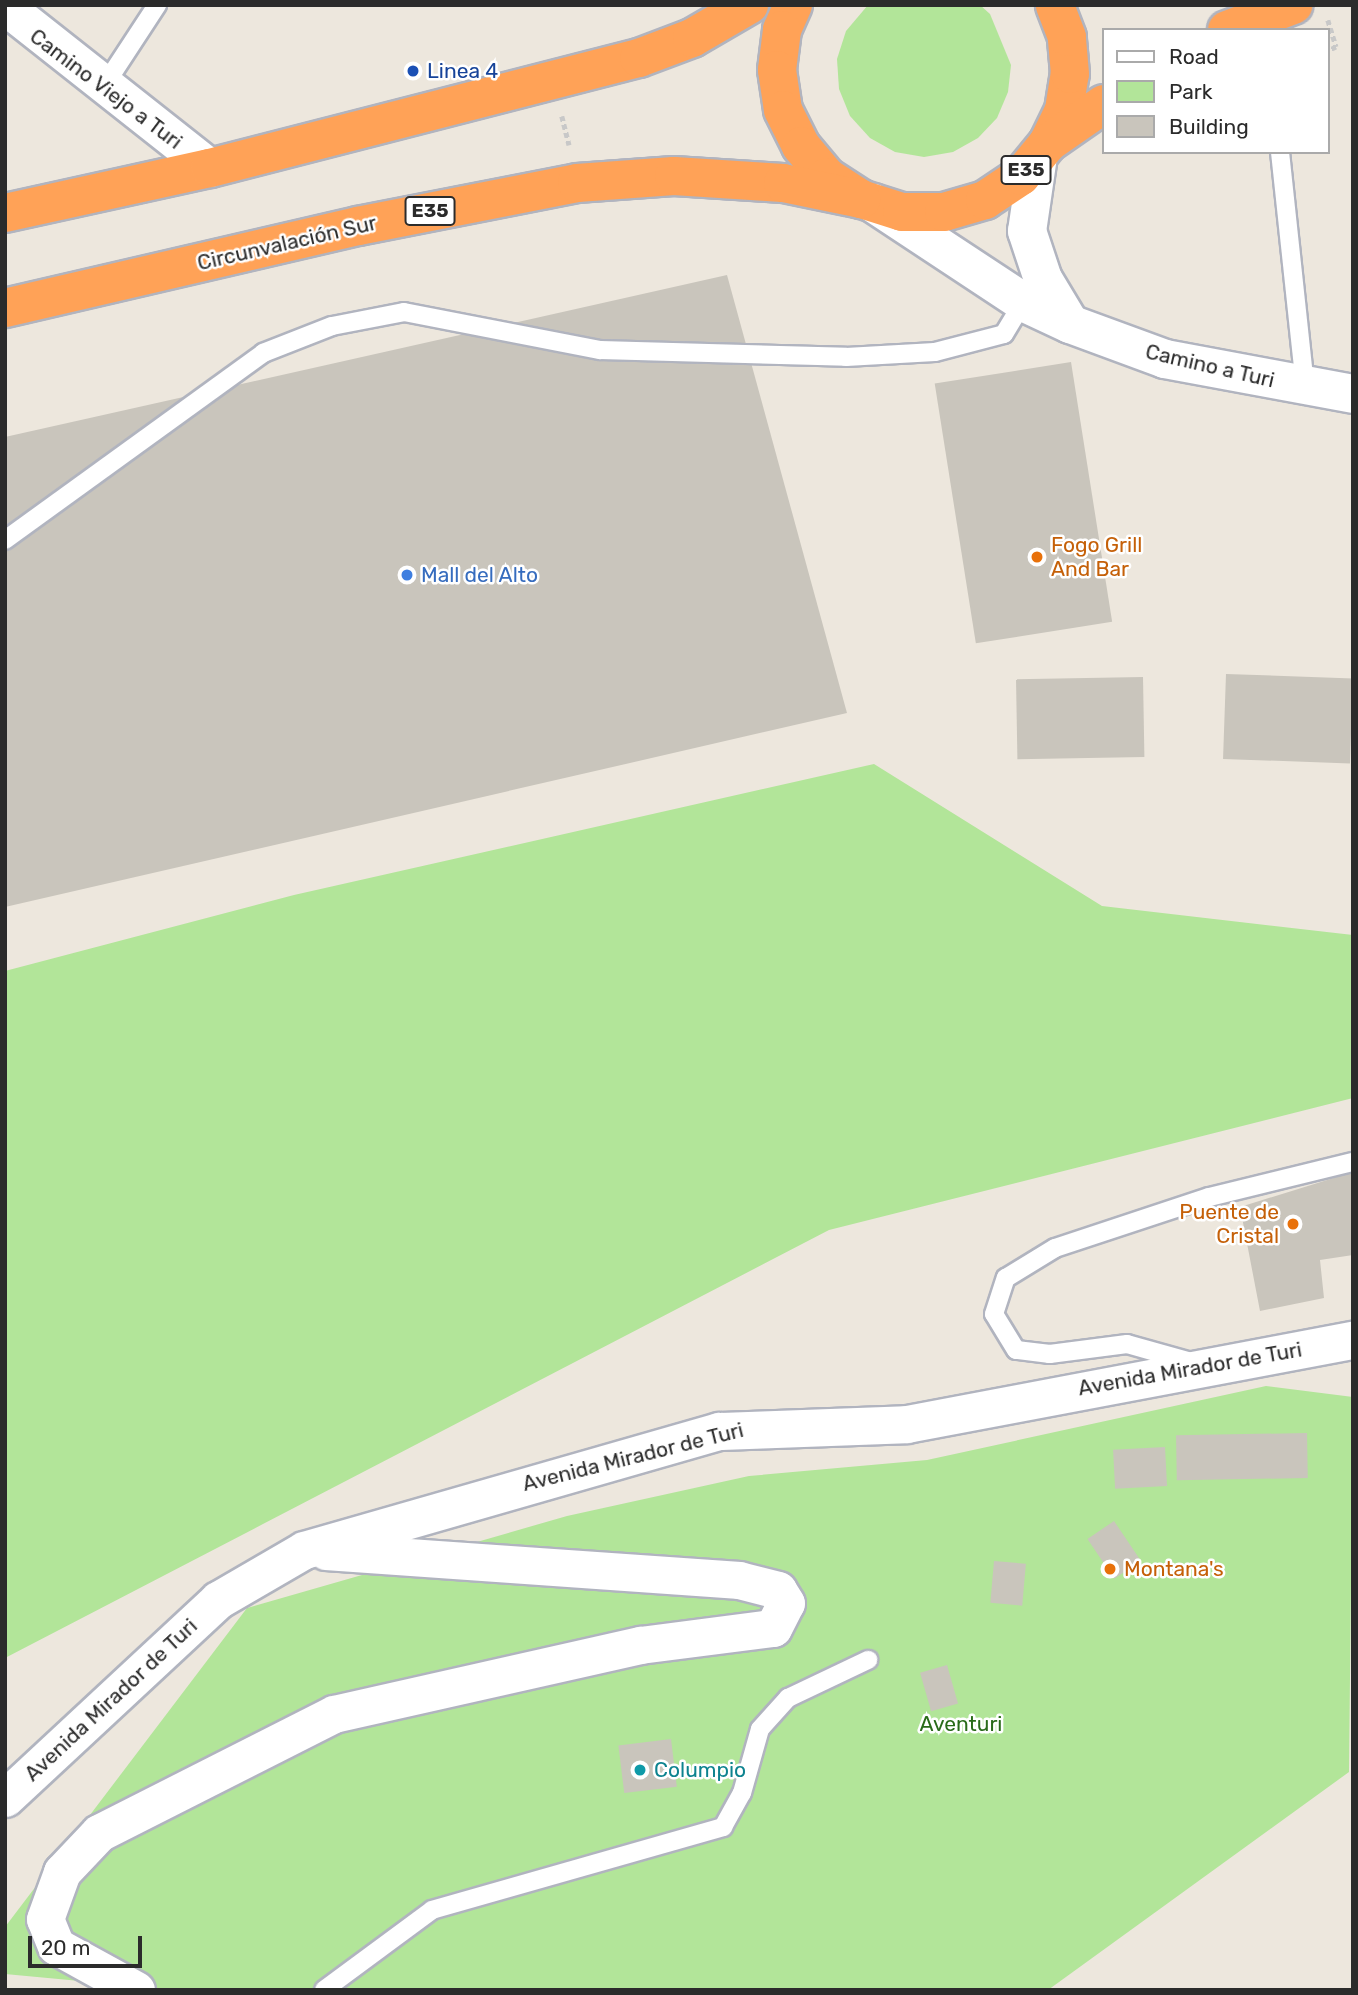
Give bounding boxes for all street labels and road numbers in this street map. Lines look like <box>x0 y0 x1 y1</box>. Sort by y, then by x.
street label: Camino Viejo a Turi <box>24 23 188 155</box>
road number: E35 <box>1000 154 1052 186</box>
road number: E35 <box>404 196 456 226</box>
street label: Circunvalación Sur <box>195 210 379 276</box>
street label: Camino a Turi <box>1143 339 1277 393</box>
street label: Avenida Mirador de Turi <box>1076 1337 1304 1401</box>
street label: Avenida Mirador de Turi <box>519 1417 747 1497</box>
street label: Avenida Mirador de Turi <box>19 1613 203 1787</box>

